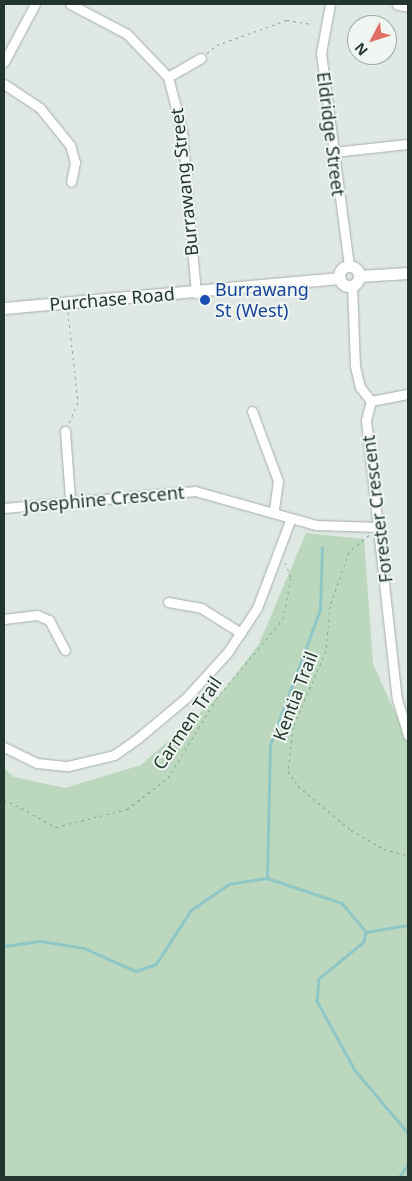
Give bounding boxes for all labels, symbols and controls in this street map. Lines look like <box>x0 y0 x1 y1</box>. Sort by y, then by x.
north arrow <box>347 15 397 65</box>
text: N <box>350 39 372 60</box>
street label: Eldridge Street <box>313 71 349 197</box>
street label: Burrawang Street <box>165 107 203 257</box>
place label: Burrawang St (West) <box>215 279 309 322</box>
street label: Purchase Road <box>48 283 176 315</box>
marker: Burrawang St (West) <box>199 294 211 306</box>
street label: Forester Crescent <box>357 434 397 584</box>
street label: Josephine Crescent <box>23 481 185 517</box>
street label: Kentia Trail <box>268 648 322 744</box>
street label: Carmen Trail <box>148 672 226 774</box>

